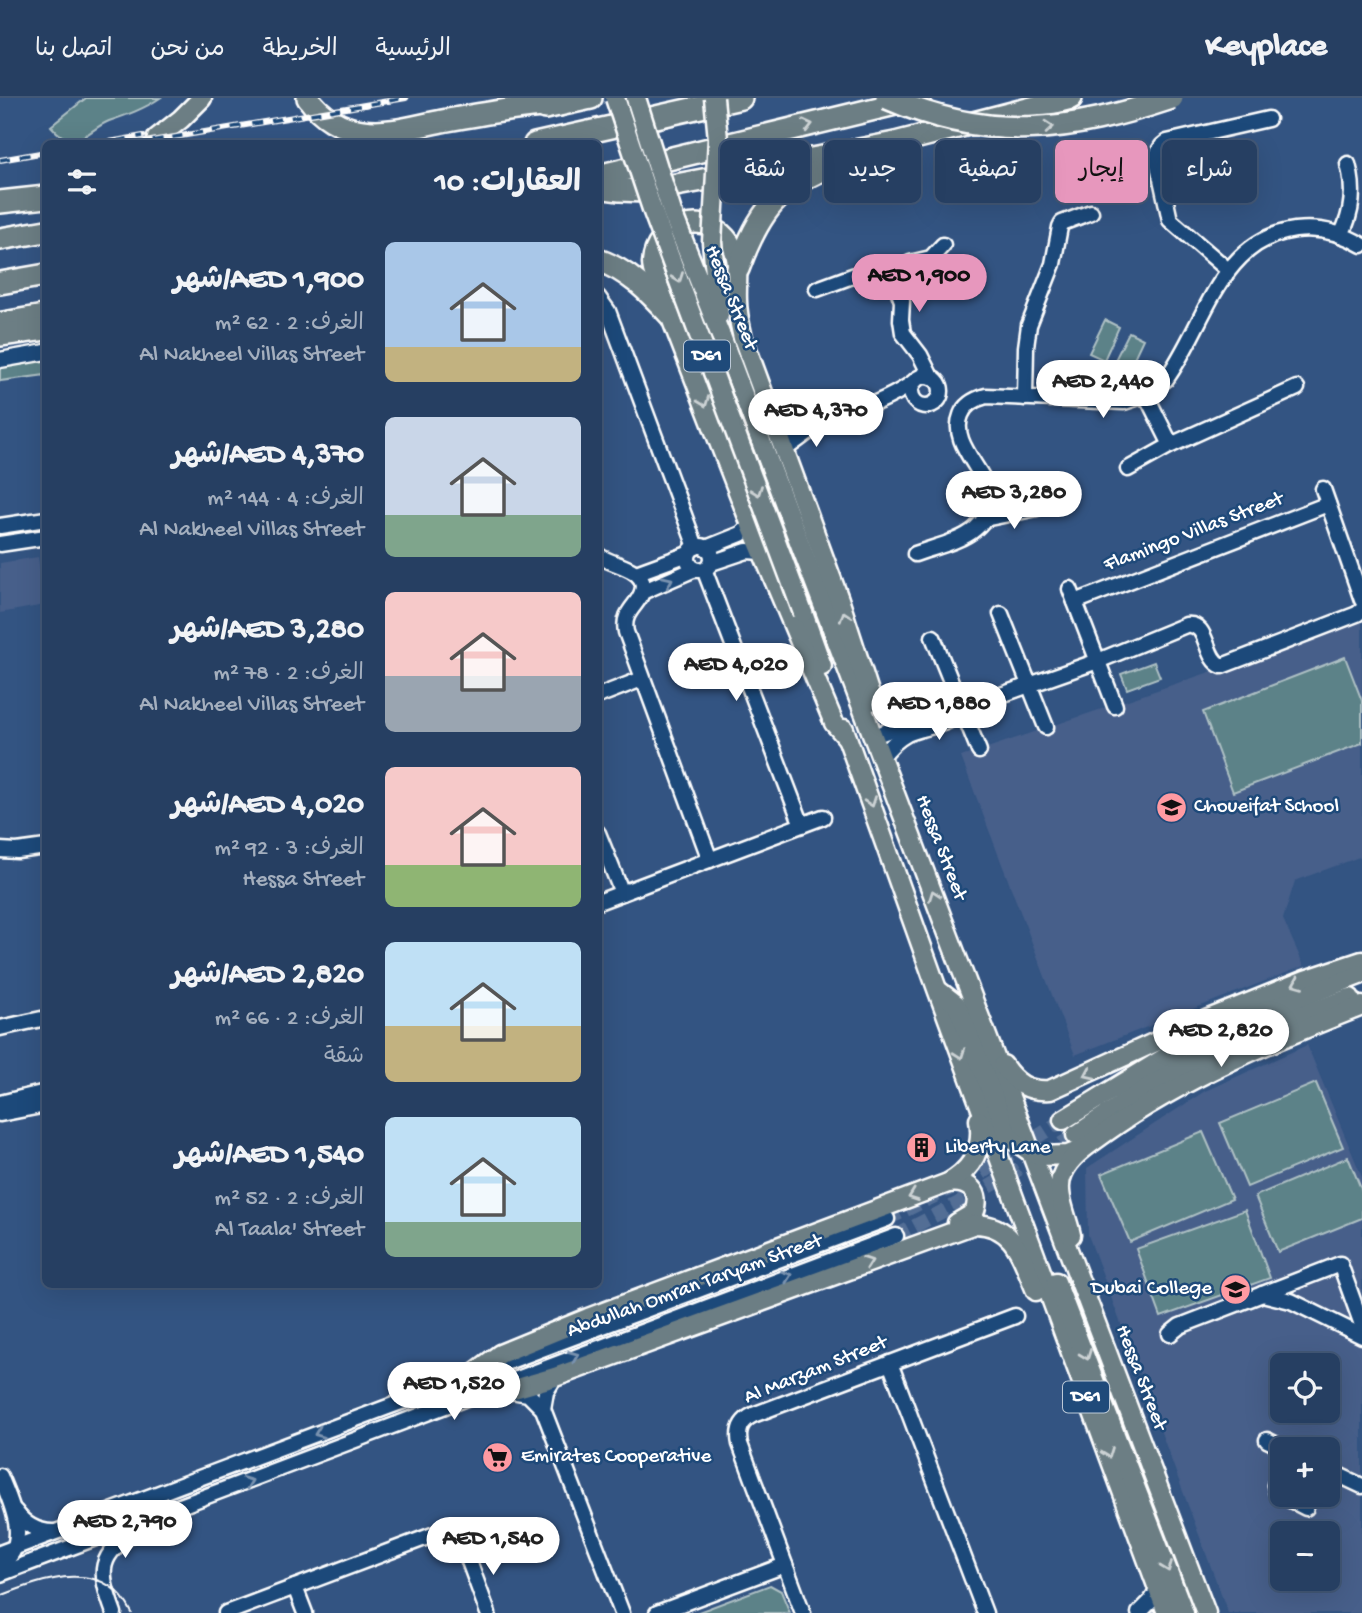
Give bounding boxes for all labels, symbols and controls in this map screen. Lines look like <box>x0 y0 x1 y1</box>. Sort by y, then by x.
text: Keyplace <box>1205 29 1327 67</box>
text: اتصل بنا <box>35 36 112 65</box>
text: من نحن <box>150 36 225 65</box>
text: الخريطة <box>263 36 338 65</box>
text: الرئيسية <box>376 36 451 65</box>
one-way arrow <box>802 119 814 133</box>
one-way arrow <box>1044 120 1055 135</box>
chip: شقة <box>720 140 810 203</box>
chip: جديد <box>824 140 921 203</box>
chip: تصفية <box>935 140 1041 203</box>
chip: إيجار <box>1055 140 1148 203</box>
chip: شراء <box>1162 140 1257 203</box>
icon: filters <box>63 163 101 201</box>
text: العقارات: 10 <box>435 167 581 202</box>
street label: Hessa Street <box>698 242 763 356</box>
pin: AED 1,900 <box>839 254 999 314</box>
text: AED 1,900 <box>868 263 970 290</box>
text: AED 1,900/شهر <box>173 264 364 299</box>
icon: home <box>441 270 525 354</box>
one-way arrow <box>670 271 684 283</box>
text: الغرف: 2 · 62 m² <box>215 311 364 338</box>
road number: D61 <box>684 340 730 372</box>
text: Al Nakheel Villas Street <box>139 342 364 369</box>
pin: AED 2,440 <box>1023 360 1183 420</box>
text: AED 2,440 <box>1052 369 1154 396</box>
pin: AED 4,370 <box>736 390 896 449</box>
one-way arrow <box>695 395 709 407</box>
text: AED 4,370 <box>764 398 868 425</box>
text: AED 4,370/شهر <box>172 439 364 474</box>
icon: home <box>441 445 525 529</box>
pin: AED 3,280 <box>934 472 1094 531</box>
text: AED 3,280 <box>962 480 1066 507</box>
one-way arrow <box>749 485 763 497</box>
text: الغرف: 4 · 144 m² <box>207 486 364 513</box>
street label: Flamingo Villas Street <box>1100 486 1289 579</box>
text: Al Nakheel Villas Street <box>139 517 364 544</box>
one-way arrow <box>661 575 674 589</box>
one-way arrow <box>839 610 853 622</box>
text: AED 3,280/شهر <box>171 614 364 649</box>
icon: home <box>441 620 525 704</box>
pin: AED 4,020 <box>656 644 816 703</box>
text: AED 4,020 <box>684 652 788 679</box>
text: الغرف: 2 · 78 m² <box>213 661 364 688</box>
pin: AED 1,880 <box>859 682 1019 742</box>
text: AED 1,880 <box>887 691 991 718</box>
text: Al Nakheel Villas Street <box>139 692 364 719</box>
text: AED 4,020/شهر <box>171 789 364 824</box>
school or university icon: Choueifat School <box>1154 790 1188 824</box>
street label: Hessa Street <box>908 792 972 907</box>
icon: home <box>441 795 525 879</box>
place label: Choueifat School <box>1194 795 1339 820</box>
one-way arrow <box>863 796 877 808</box>
text: الغرف: 3 · 92 m² <box>215 836 364 863</box>
text: Hessa Street <box>243 867 364 894</box>
one-way arrow <box>928 890 942 902</box>
text: AED 2,820/شهر <box>172 959 364 994</box>
icon: home <box>441 970 525 1054</box>
one-way arrow <box>1292 974 1304 988</box>
text: الغرف: 2 · 66 m² <box>215 1006 364 1033</box>
pin: AED 2,820 <box>1141 1010 1301 1069</box>
text: AED 2,820 <box>1169 1018 1273 1045</box>
text: شقة <box>324 1044 364 1071</box>
one-way arrow <box>952 1047 966 1059</box>
one-way arrow <box>1084 1066 1096 1080</box>
building icon: Liberty Lane <box>905 1131 939 1165</box>
place label: Liberty Lane <box>945 1136 1052 1161</box>
text: AED 1,540/شهر <box>175 1139 364 1174</box>
icon: home <box>441 1145 525 1229</box>
text: الغرف: 2 · 52 m² <box>215 1186 364 1213</box>
one-way arrow <box>908 1188 920 1202</box>
text: Al Taala' Street <box>215 1217 364 1244</box>
street label: Abdullah Omran Taryam Street <box>564 1228 828 1345</box>
one-way arrow <box>862 1256 874 1270</box>
one-way arrow <box>781 1271 793 1285</box>
school or university icon: Dubai College <box>1218 1272 1252 1306</box>
place label: Dubai College <box>1089 1277 1213 1302</box>
street label: Hessa Street <box>1108 1322 1172 1437</box>
street label: Al Marzam Street <box>741 1330 894 1411</box>
one-way arrow <box>1078 1348 1092 1360</box>
one-way arrow <box>568 1350 580 1364</box>
map controls <box>1270 1353 1340 1591</box>
button: locate <box>1270 1353 1340 1423</box>
pin: AED 1,520 <box>374 1362 534 1422</box>
text: AED 1,520 <box>403 1371 505 1398</box>
road number: D61 <box>1063 1382 1109 1413</box>
one-way arrow <box>313 1425 325 1439</box>
button: + <box>1270 1437 1340 1507</box>
supermarket icon: Emirates Cooperative <box>481 1440 515 1474</box>
place label: Emirates Cooperative <box>521 1445 713 1470</box>
one-way arrow <box>1099 1446 1113 1458</box>
one-way arrow <box>241 1476 253 1490</box>
pin: AED 2,790 <box>45 1500 205 1560</box>
text: AED 2,790 <box>73 1509 177 1536</box>
pin: AED 1,540 <box>413 1518 573 1577</box>
button: − <box>1270 1521 1340 1591</box>
text: AED 1,540 <box>443 1526 543 1553</box>
one-way arrow <box>1159 1561 1173 1573</box>

